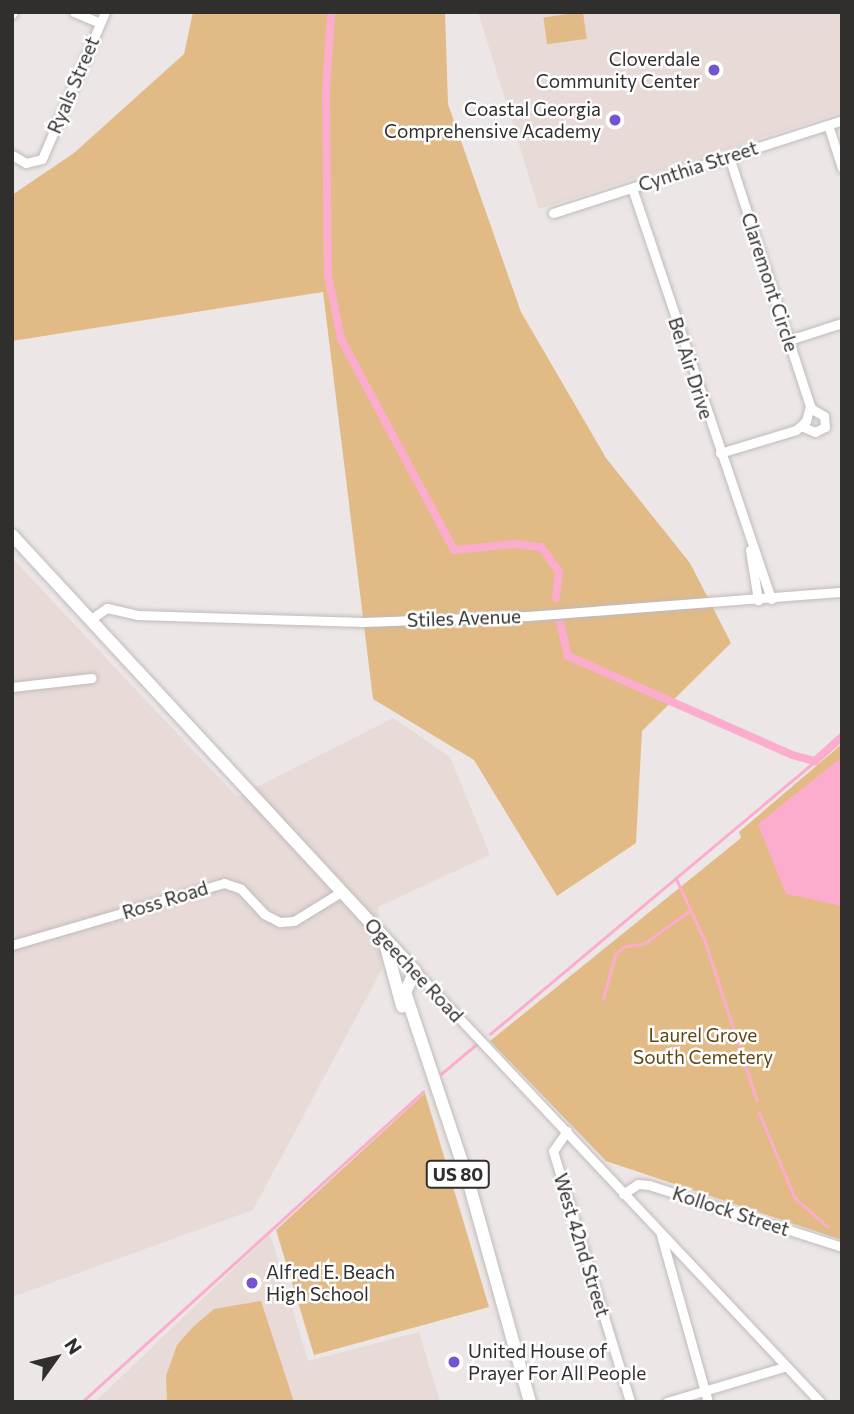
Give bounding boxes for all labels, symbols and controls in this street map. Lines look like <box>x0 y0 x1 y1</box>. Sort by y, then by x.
street label: Ryals Street <box>42 33 104 137</box>
place label: Cloverdale Community Center <box>536 48 700 92</box>
marker: Cloverdale Community Center <box>706 62 722 78</box>
place label: Coastal Georgia Comprehensive Academy <box>384 98 601 142</box>
marker: Coastal Georgia Comprehensive Academy <box>607 112 623 128</box>
street label: Cynthia Street <box>635 136 761 196</box>
street label: Claremont Circle <box>737 210 803 354</box>
street label: Bel Air Drive <box>664 314 718 422</box>
street label: Stiles Avenue <box>407 605 521 631</box>
street label: Ross Road <box>119 876 211 924</box>
street label: Ogeechee Road <box>360 913 468 1027</box>
park label: Laurel Grove South Cemetery <box>633 1024 773 1068</box>
road number: US 80 <box>425 1160 491 1189</box>
street label: West 42nd Street <box>549 1170 615 1320</box>
street label: Kollock Street <box>670 1181 792 1241</box>
place label: Alfred E. Beach High School <box>266 1261 395 1305</box>
marker: Alfred E. Beach High School <box>244 1275 260 1291</box>
north arrow <box>21 1323 91 1393</box>
text: N <box>60 1334 87 1358</box>
place label: United House of Prayer For All People <box>468 1340 646 1384</box>
marker: United House of Prayer For All People <box>446 1354 462 1370</box>

